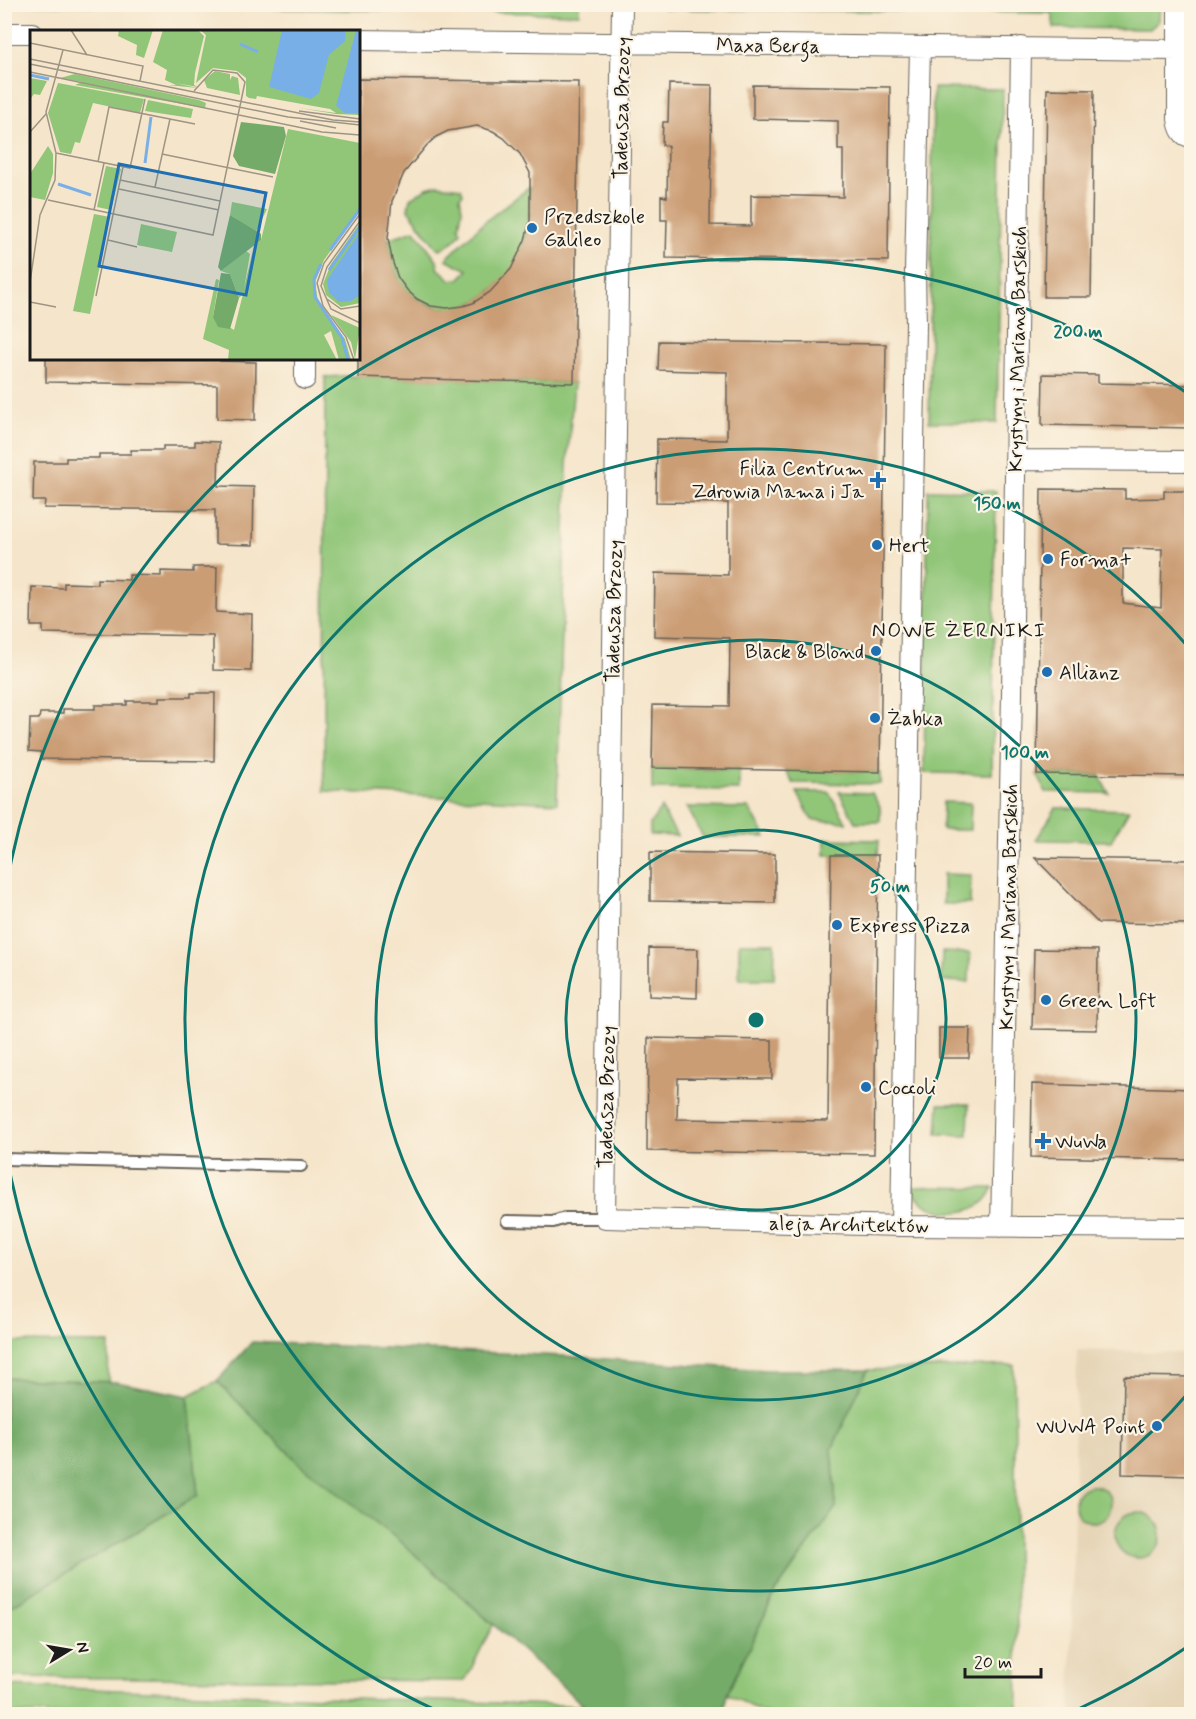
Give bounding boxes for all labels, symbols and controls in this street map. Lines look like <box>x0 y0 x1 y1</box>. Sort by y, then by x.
inset map <box>30 30 360 360</box>
street label: Maxa Berga <box>716 32 820 63</box>
street label: Tadeusza Brzozy <box>608 36 637 180</box>
place label: Przedszkole Galileo <box>544 204 645 254</box>
marker: Przedszkole Galileo <box>525 221 539 235</box>
street label: Krystyny i Mariana Barskich <box>1003 226 1034 472</box>
text: 200 m <box>1053 320 1103 344</box>
place label: Filia Centrum Zdrowia Mama i Ja <box>691 456 865 506</box>
marker: Filia Centrum Zdrowia Mama i Ja <box>869 471 887 489</box>
text: 150 m <box>973 492 1021 516</box>
place label: Hert <box>889 533 929 560</box>
marker: Hert <box>870 538 884 552</box>
street label: Tadeusza Brzozy <box>600 539 629 683</box>
place label: Forma+ <box>1060 547 1132 574</box>
marker: Forma+ <box>1041 552 1055 566</box>
district label: NOWE ŻERNIKI <box>872 617 1046 645</box>
place label: Black & Blond <box>745 639 864 666</box>
marker: Black & Blond <box>869 644 883 658</box>
place label: Allianz <box>1059 660 1120 687</box>
marker: Allianz <box>1040 665 1054 679</box>
place label: Żabka <box>887 706 943 733</box>
marker: Żabka <box>868 711 882 725</box>
text: 100 m <box>1001 741 1049 765</box>
street label: Krystyny i Mariana Barskich <box>994 784 1025 1030</box>
text: 50 m <box>870 875 910 899</box>
place label: Express Pizza <box>849 913 970 940</box>
marker: Express Pizza <box>830 918 844 932</box>
place label: Green Loft <box>1058 988 1156 1015</box>
marker: Green Loft <box>1039 993 1053 1007</box>
centre of rings <box>746 1010 766 1030</box>
street label: Tadeusza Brzozy <box>593 1025 622 1169</box>
place label: Coccoli <box>878 1075 936 1102</box>
marker: Coccoli <box>859 1080 873 1094</box>
place label: WuWa <box>1055 1129 1107 1156</box>
marker: WuWa <box>1036 1134 1050 1148</box>
street label: aleja Architektów <box>769 1211 929 1240</box>
place label: WUWA Point <box>1036 1414 1145 1441</box>
marker: WUWA Point <box>1150 1419 1164 1433</box>
north arrow <box>39 1620 99 1680</box>
text: N <box>71 1640 94 1655</box>
scale bar <box>965 1641 1042 1679</box>
text: 20 m <box>974 1651 1012 1675</box>

